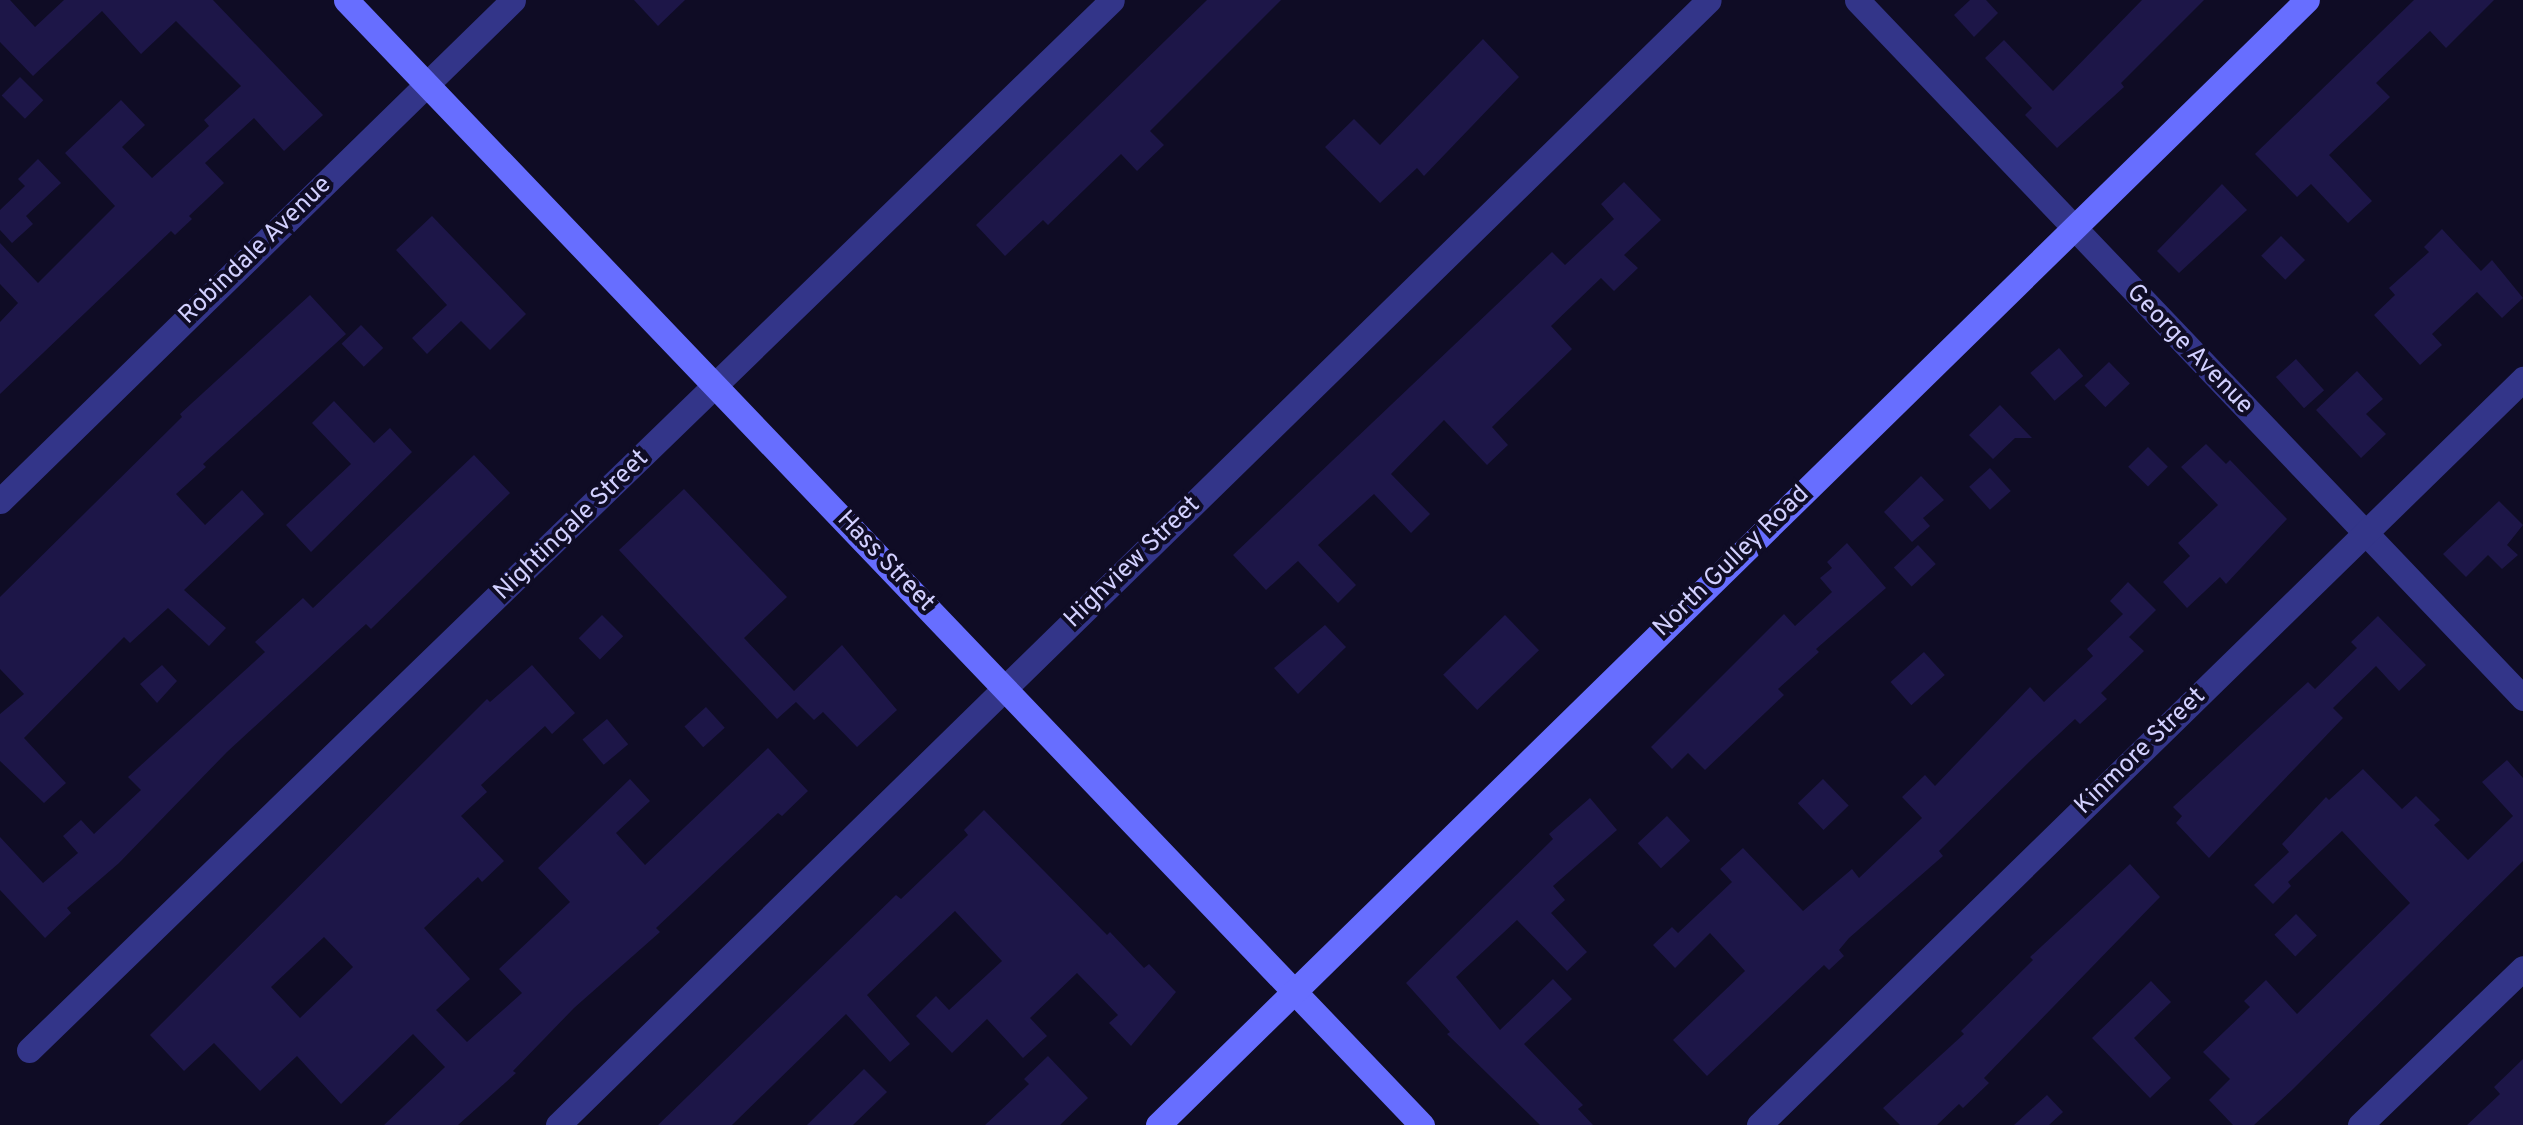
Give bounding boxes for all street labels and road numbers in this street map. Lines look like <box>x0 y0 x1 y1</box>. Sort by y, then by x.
street label: Robindale Avenue <box>173 170 339 332</box>
street label: George Avenue <box>2119 278 2259 422</box>
street label: Nightingale Street <box>488 444 656 608</box>
street label: North Gulley Road <box>1648 480 1816 644</box>
street label: Highview Street <box>1059 491 1207 635</box>
street label: Hass Street <box>830 506 940 618</box>
street label: Kinmore Street <box>2069 682 2213 822</box>

